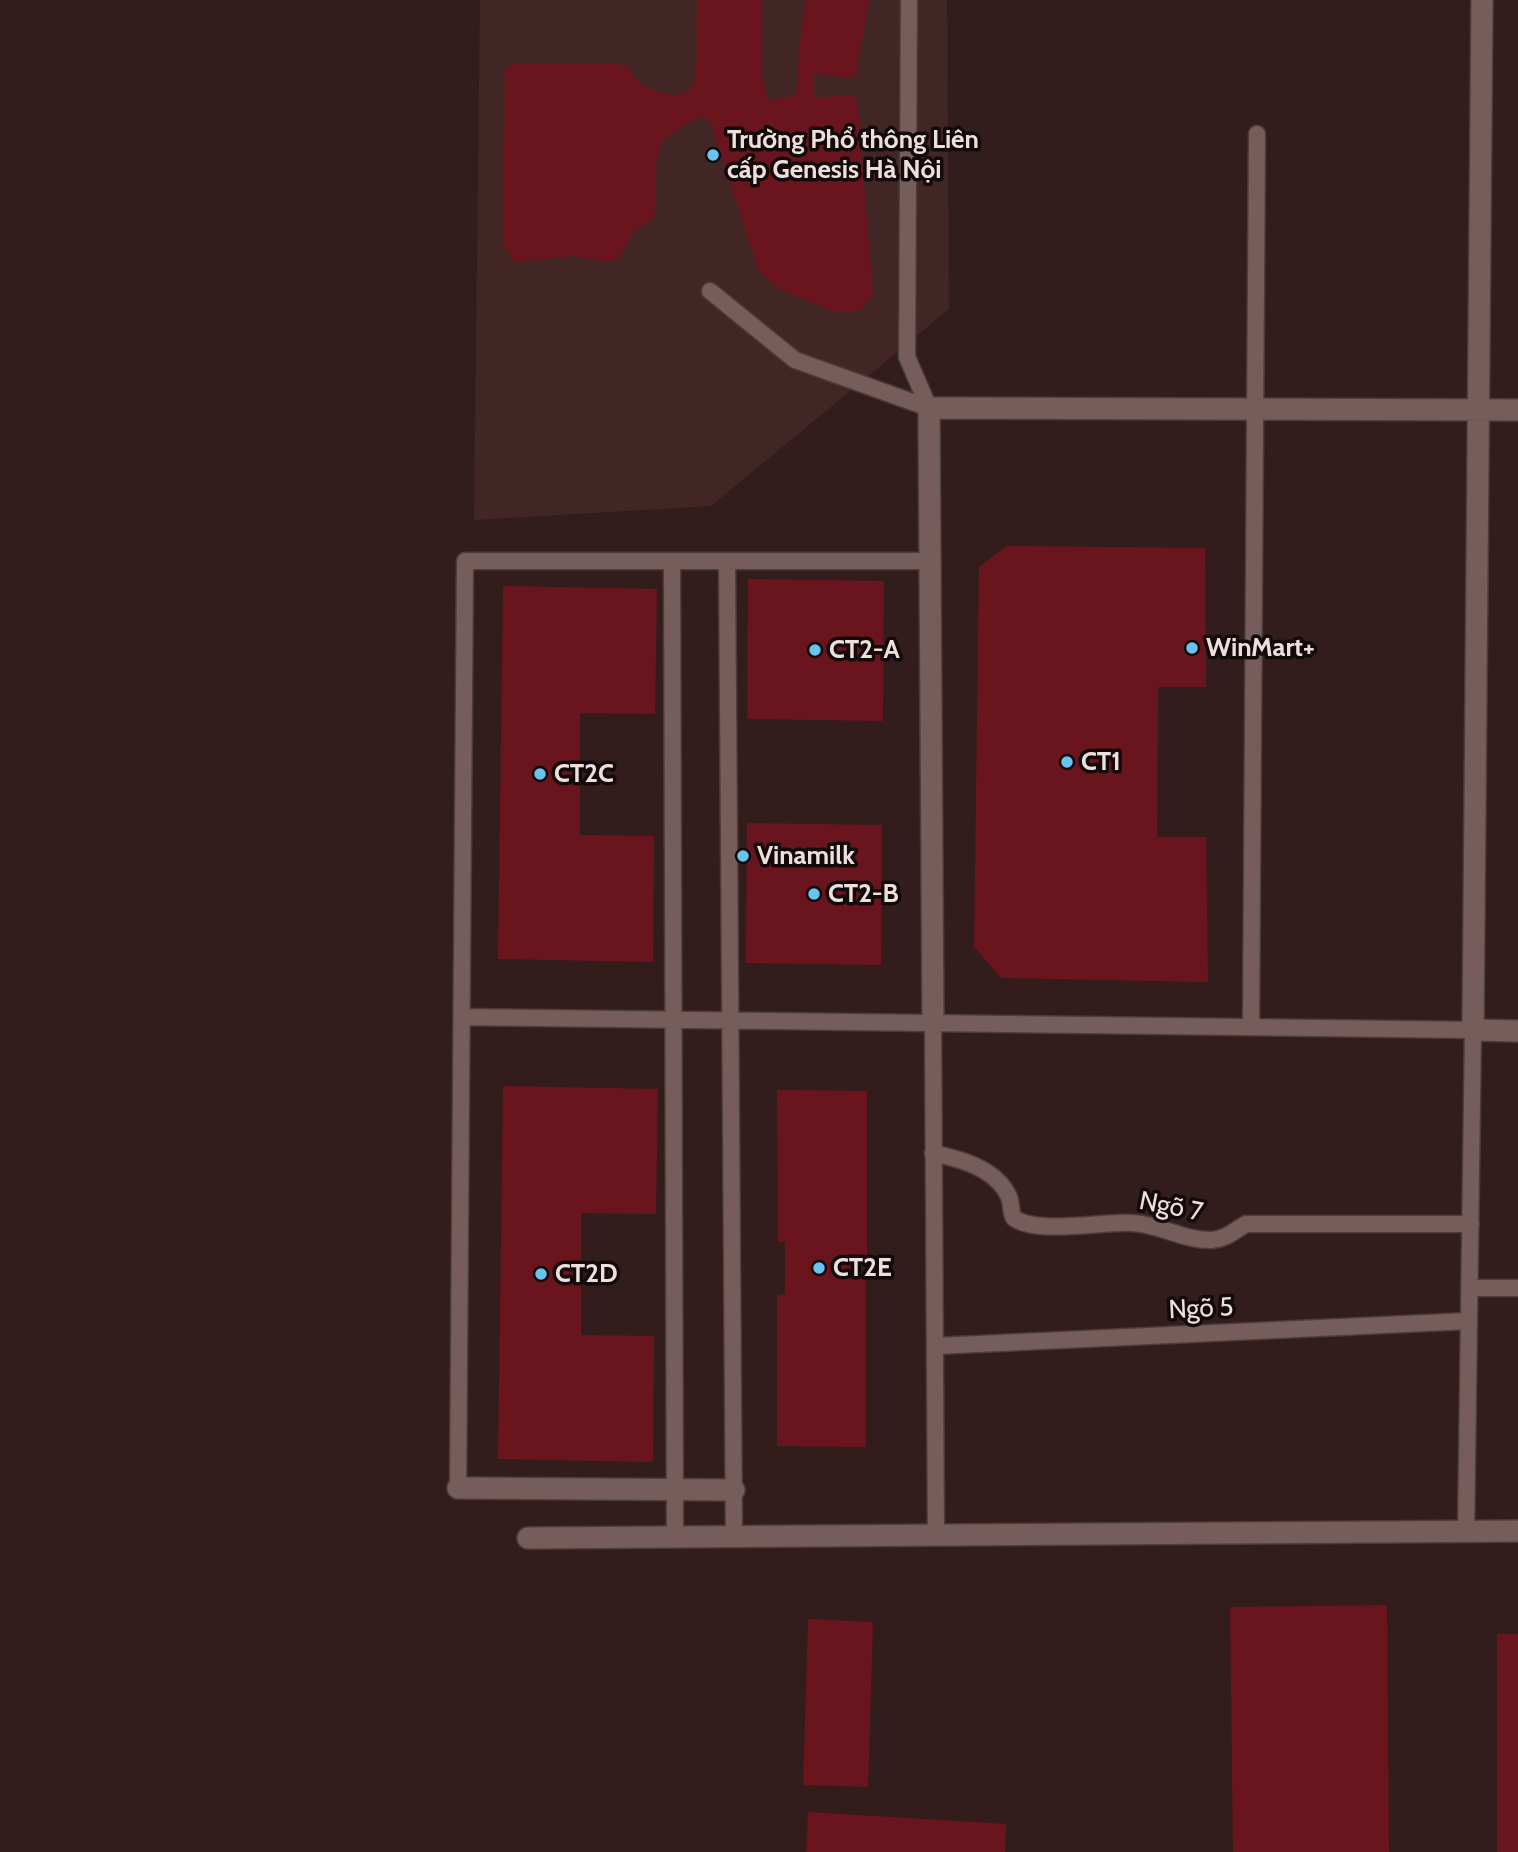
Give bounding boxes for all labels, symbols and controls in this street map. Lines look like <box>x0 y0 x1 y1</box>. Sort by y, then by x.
place label: Trường Phổ thông Liên cấp Genesis Hà Nội <box>727 124 979 186</box>
marker: Trường Phổ thông Liên cấp Genesis Hà Nội <box>705 147 721 163</box>
place label: WinMart+ <box>1206 632 1315 664</box>
place label: CT2-A <box>829 634 900 666</box>
marker: WinMart+ <box>1184 640 1200 656</box>
marker: CT2-A <box>807 642 823 658</box>
place label: CT1 <box>1081 746 1121 778</box>
marker: CT1 <box>1059 754 1075 770</box>
place label: CT2C <box>554 758 614 790</box>
marker: CT2C <box>532 766 548 782</box>
place label: Vinamilk <box>757 840 855 872</box>
marker: Vinamilk <box>735 848 751 864</box>
place label: CT2-B <box>828 878 899 910</box>
marker: CT2-B <box>806 886 822 902</box>
street label: Ngõ 7 <box>1137 1186 1205 1228</box>
place label: CT2E <box>833 1252 892 1284</box>
place label: CT2D <box>555 1258 618 1290</box>
marker: CT2E <box>811 1260 827 1276</box>
marker: CT2D <box>533 1266 549 1282</box>
street label: Ngõ 5 <box>1168 1292 1234 1326</box>

